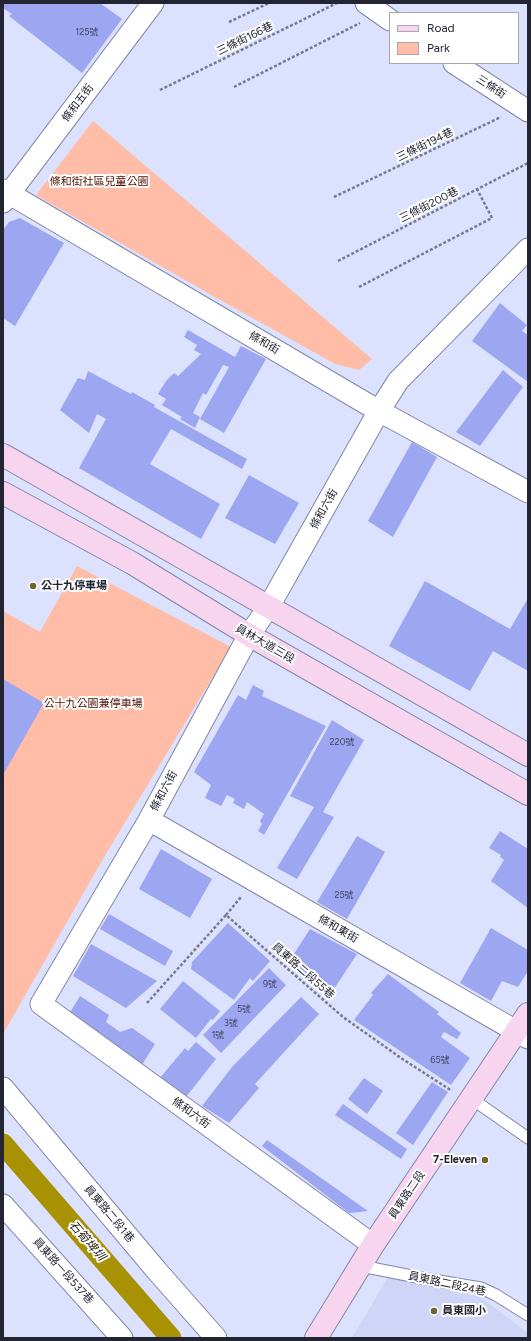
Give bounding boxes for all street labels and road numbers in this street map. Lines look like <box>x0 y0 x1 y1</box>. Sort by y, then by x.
street label: 三條街166巷 <box>215 20 275 58</box>
street label: 三條街 <box>474 72 508 102</box>
street label: 條和五街 <box>59 81 97 125</box>
street label: 三條街194巷 <box>394 126 456 164</box>
street label: 三條街200巷 <box>397 185 461 225</box>
street label: 條和街 <box>246 329 282 357</box>
street label: 條和六街 <box>308 487 340 531</box>
street label: 員林大道三段 <box>233 622 297 666</box>
street label: 條和六街 <box>148 768 180 814</box>
street label: 條和東街 <box>316 912 360 946</box>
street label: 員東路二段55巷 <box>269 940 337 1002</box>
street label: 條和六街 <box>169 1095 213 1131</box>
street label: 員東路二段 <box>386 1169 428 1221</box>
street label: 員東路二段1巷 <box>81 1183 137 1245</box>
street label: 員東路一段537巷 <box>30 1235 96 1307</box>
street label: 員東路二段24巷 <box>407 1269 487 1299</box>

